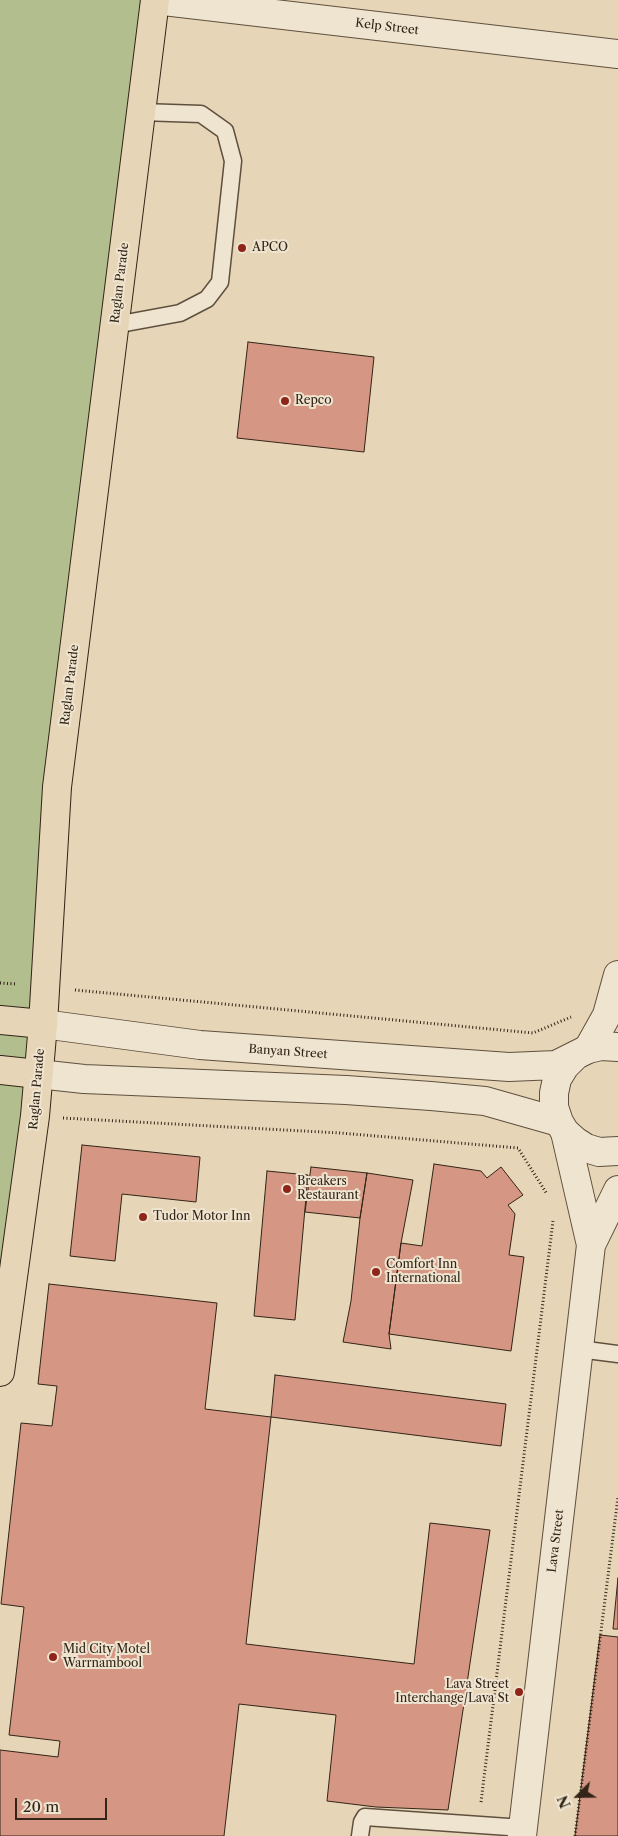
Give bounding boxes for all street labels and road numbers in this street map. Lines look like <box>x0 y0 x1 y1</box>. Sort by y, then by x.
street label: Kelp Street <box>354 16 420 38</box>
street label: Raglan Parade <box>108 242 132 324</box>
street label: Raglan Parade <box>58 644 82 726</box>
street label: Banyan Street <box>248 1042 328 1062</box>
street label: Raglan Parade <box>26 1048 48 1130</box>
street label: Lava Street <box>545 1509 567 1573</box>

